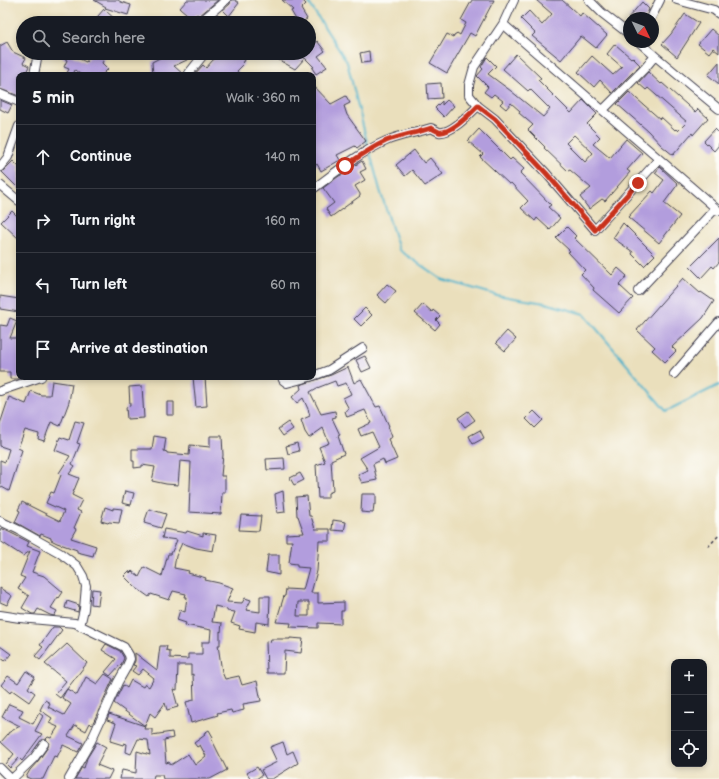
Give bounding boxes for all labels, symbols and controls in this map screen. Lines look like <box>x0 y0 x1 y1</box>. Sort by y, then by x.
north arrow <box>623 12 659 48</box>
search box <box>16 16 316 60</box>
icon: search <box>30 27 52 49</box>
text: Search here <box>62 29 145 48</box>
text: 5 min <box>32 88 75 108</box>
text: Walk · 360 m <box>226 90 300 106</box>
icon: ahead <box>32 146 54 168</box>
text: Continue <box>70 147 132 166</box>
text: 140 m <box>265 149 300 165</box>
route start <box>336 157 354 175</box>
route end <box>629 174 647 192</box>
icon: right <box>32 210 54 232</box>
text: Turn right <box>70 211 135 230</box>
text: 160 m <box>265 213 300 229</box>
icon: left <box>32 274 54 296</box>
text: Turn left <box>70 275 127 294</box>
text: 60 m <box>270 277 300 293</box>
icon: arrive <box>32 338 54 360</box>
text: Arrive at destination <box>70 339 208 358</box>
map controls <box>671 659 707 767</box>
button: + <box>671 659 707 695</box>
button: − <box>671 695 707 731</box>
button: locate <box>671 731 707 767</box>

